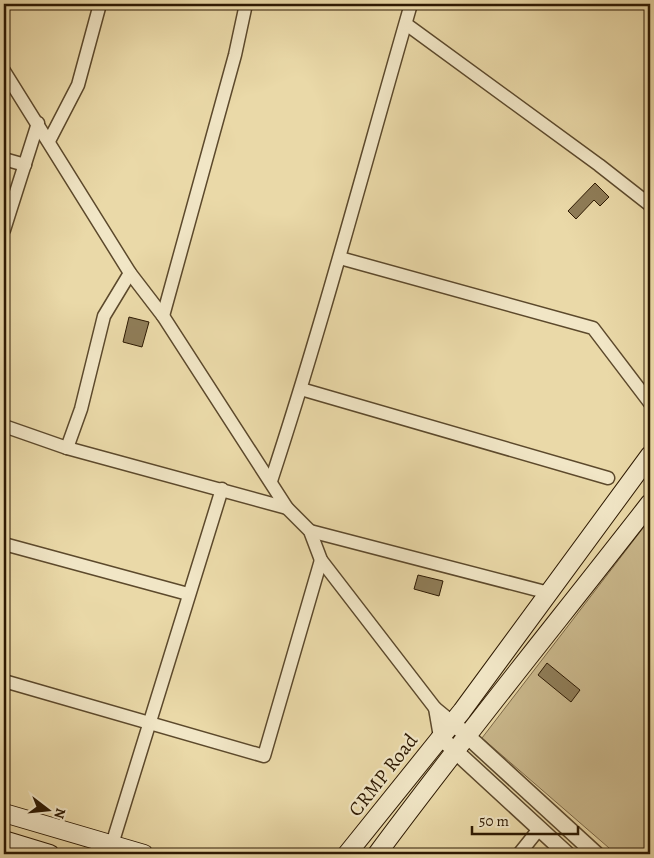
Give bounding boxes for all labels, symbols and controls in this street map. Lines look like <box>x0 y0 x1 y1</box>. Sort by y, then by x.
street label: CRMP Road <box>342 728 424 822</box>
north arrow <box>22 786 72 836</box>
scale bar <box>472 803 578 835</box>
text: N <box>49 806 71 821</box>
text: 50 m <box>479 811 509 831</box>

